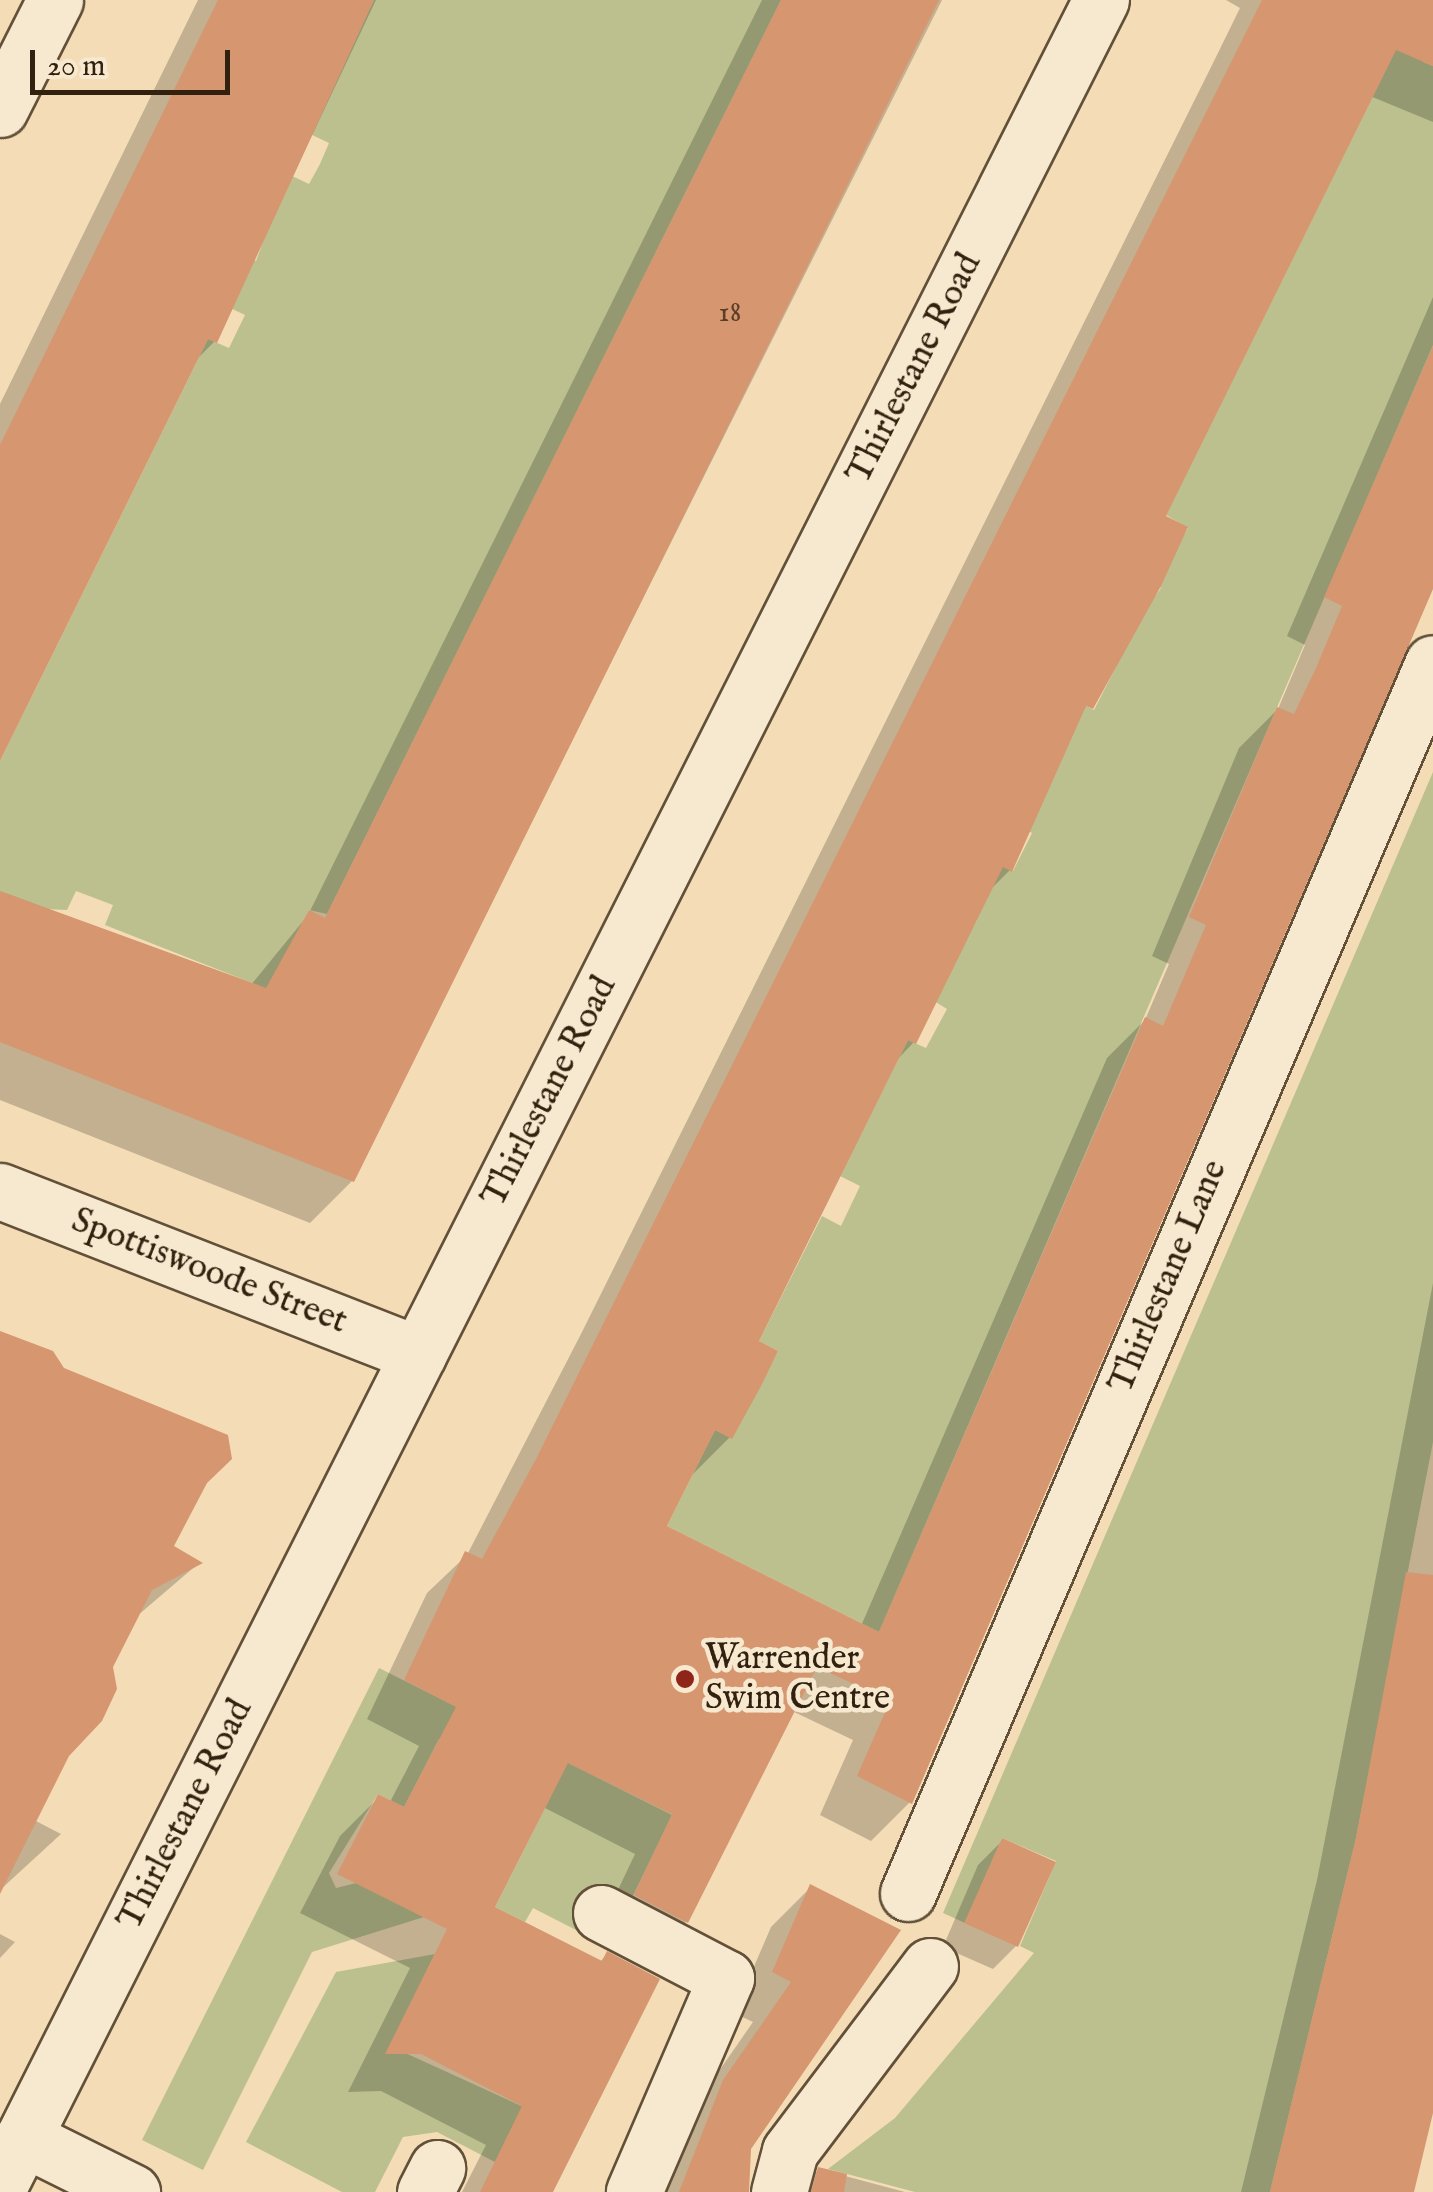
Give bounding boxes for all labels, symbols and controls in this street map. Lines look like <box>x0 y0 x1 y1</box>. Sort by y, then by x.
scale bar <box>35 30 235 92</box>
text: 20 m <box>47 48 106 86</box>
street label: Thirlestane Road <box>839 247 991 491</box>
house number: 18 <box>719 295 741 331</box>
street label: Thirlestane Road <box>474 970 626 1214</box>
street label: Thirlestane Lane <box>1101 1154 1237 1400</box>
street label: Spottiswoode Street <box>66 1200 352 1344</box>
place label: Warrender Swim Centre <box>705 1638 890 1720</box>
marker: Warrender Swim Centre <box>674 1668 696 1690</box>
street label: Thirlestane Road <box>110 1693 262 1937</box>

